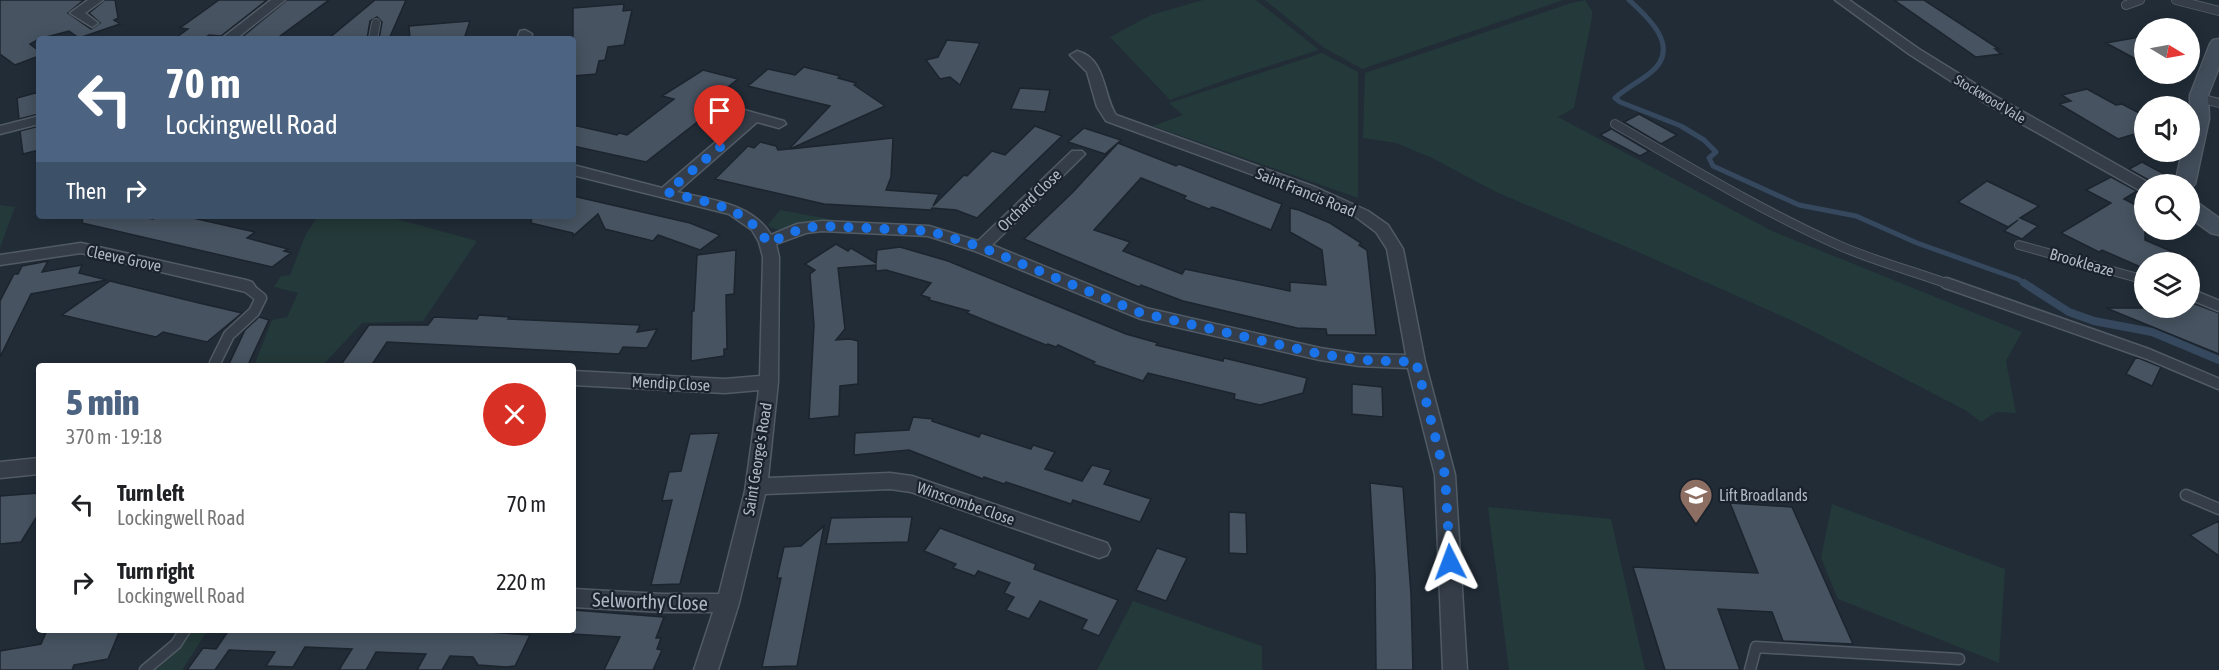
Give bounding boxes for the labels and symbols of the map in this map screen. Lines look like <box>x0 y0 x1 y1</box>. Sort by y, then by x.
north arrow <box>2134 18 2200 84</box>
street label: Stockwood Vale <box>1951 71 2029 127</box>
pin <box>694 85 745 147</box>
street label: Saint Francis Road <box>1253 164 1359 220</box>
street label: Orchard Close <box>993 165 1065 235</box>
street label: Cleeve Grove <box>85 241 163 275</box>
street label: Brookleaze <box>2048 244 2116 280</box>
street label: Mendip Close <box>631 372 711 395</box>
street label: Saint George's Road <box>739 401 776 517</box>
school or university icon: Lift Broadlands <box>1678 477 1714 524</box>
street label: Winscombe Close <box>915 478 1017 528</box>
place label: Lift Broadlands <box>1719 486 1808 504</box>
position arrow <box>1418 530 1482 594</box>
street label: Selworthy Close <box>592 587 708 615</box>

